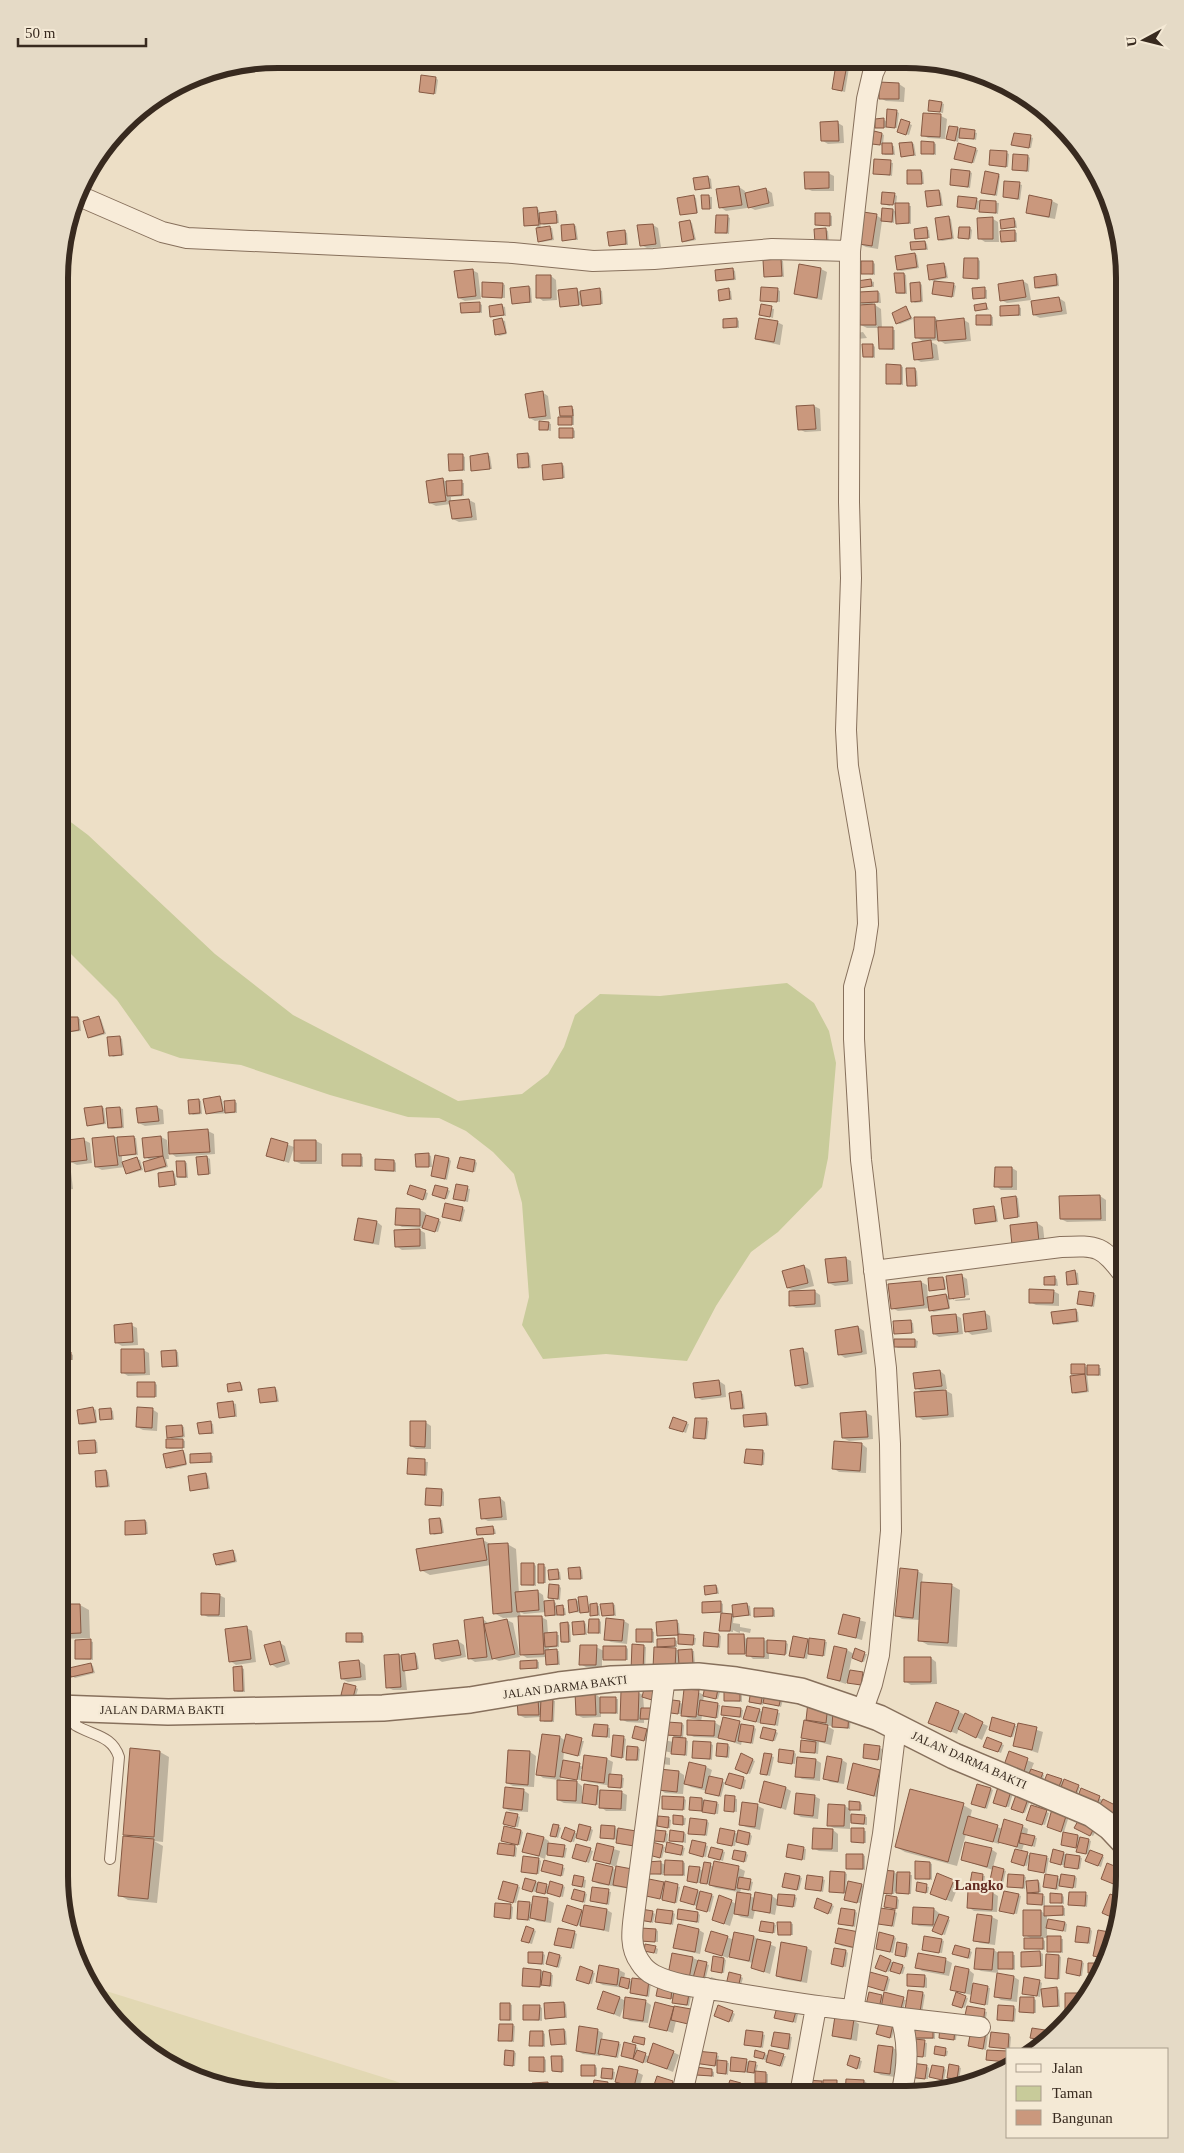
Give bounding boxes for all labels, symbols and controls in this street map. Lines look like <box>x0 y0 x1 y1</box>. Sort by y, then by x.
scale bar <box>18 15 145 47</box>
north arrow <box>1119 15 1169 65</box>
text: 50 m <box>25 25 56 41</box>
text: U <box>1124 36 1140 47</box>
street label: JALAN DARMA BAKTI <box>502 1672 628 1702</box>
street label: JALAN DARMA BAKTI <box>100 1703 224 1717</box>
street label: JALAN DARMA BAKTI <box>909 1728 1029 1792</box>
district label: Langko <box>954 1877 1004 1893</box>
legend <box>1006 2048 1169 2138</box>
text: Jalan <box>1052 2060 1083 2076</box>
text: Taman <box>1052 2085 1093 2101</box>
text: Bangunan <box>1052 2110 1113 2126</box>

